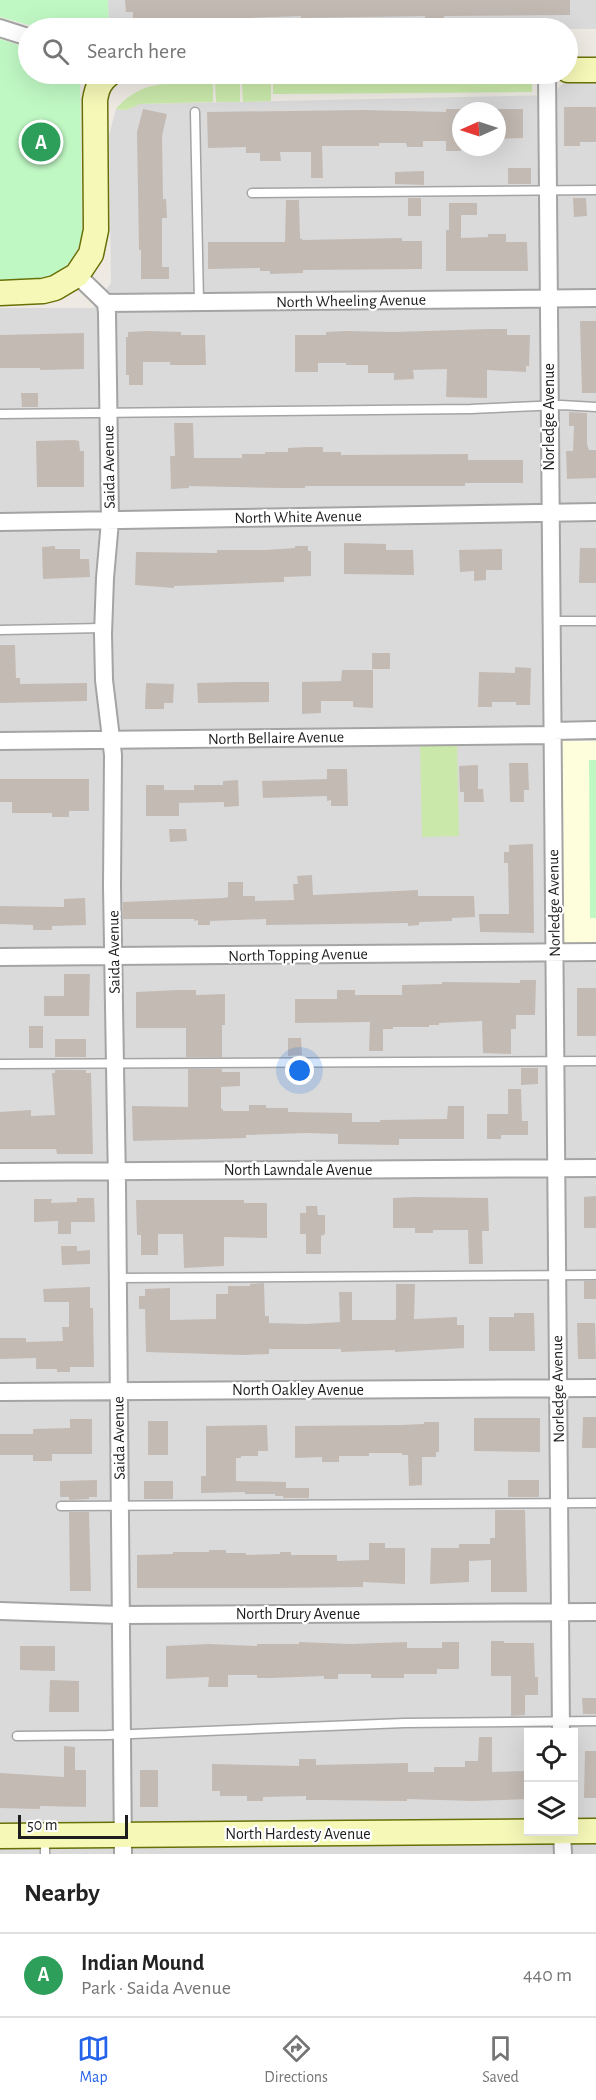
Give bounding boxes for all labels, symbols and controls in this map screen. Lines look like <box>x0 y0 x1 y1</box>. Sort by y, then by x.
search box <box>18 18 578 84</box>
icon: search <box>39 35 72 68</box>
text: Search here <box>87 40 186 62</box>
north arrow <box>452 102 506 156</box>
pin: A <box>22 120 60 164</box>
street label: North Wheeling Avenue <box>276 292 426 310</box>
street label: Norledge Avenue <box>541 363 557 471</box>
street label: Saida Avenue <box>100 425 118 509</box>
street label: North White Avenue <box>234 508 362 526</box>
street label: North Bellaire Avenue <box>208 729 344 747</box>
street label: Norledge Avenue <box>545 849 563 957</box>
street label: Saida Avenue <box>105 910 123 994</box>
street label: North Topping Avenue <box>228 946 368 964</box>
your location <box>285 1056 314 1085</box>
street label: North Lawndale Avenue <box>224 1162 372 1178</box>
street label: Norledge Avenue <box>549 1335 567 1443</box>
street label: North Oakley Avenue <box>232 1382 364 1399</box>
street label: Saida Avenue <box>110 1396 128 1480</box>
street label: North Drury Avenue <box>236 1606 360 1623</box>
map controls <box>524 1728 578 1836</box>
button: locate <box>524 1728 578 1782</box>
button: layers <box>524 1782 578 1836</box>
scale bar <box>18 1812 128 1840</box>
text: 50 m <box>27 1817 58 1833</box>
street label: North Hardesty Avenue <box>225 1826 371 1843</box>
text: Nearby <box>24 1880 100 1906</box>
text: Indian Mound <box>81 1952 204 1974</box>
text: A <box>38 1965 50 1985</box>
text: 440 m <box>523 1965 572 1985</box>
text: Park · Saida Avenue <box>81 1978 231 1998</box>
tab: Map <box>77 2032 110 2087</box>
tab: Directions <box>264 2032 328 2087</box>
tab: Saved <box>482 2032 519 2087</box>

